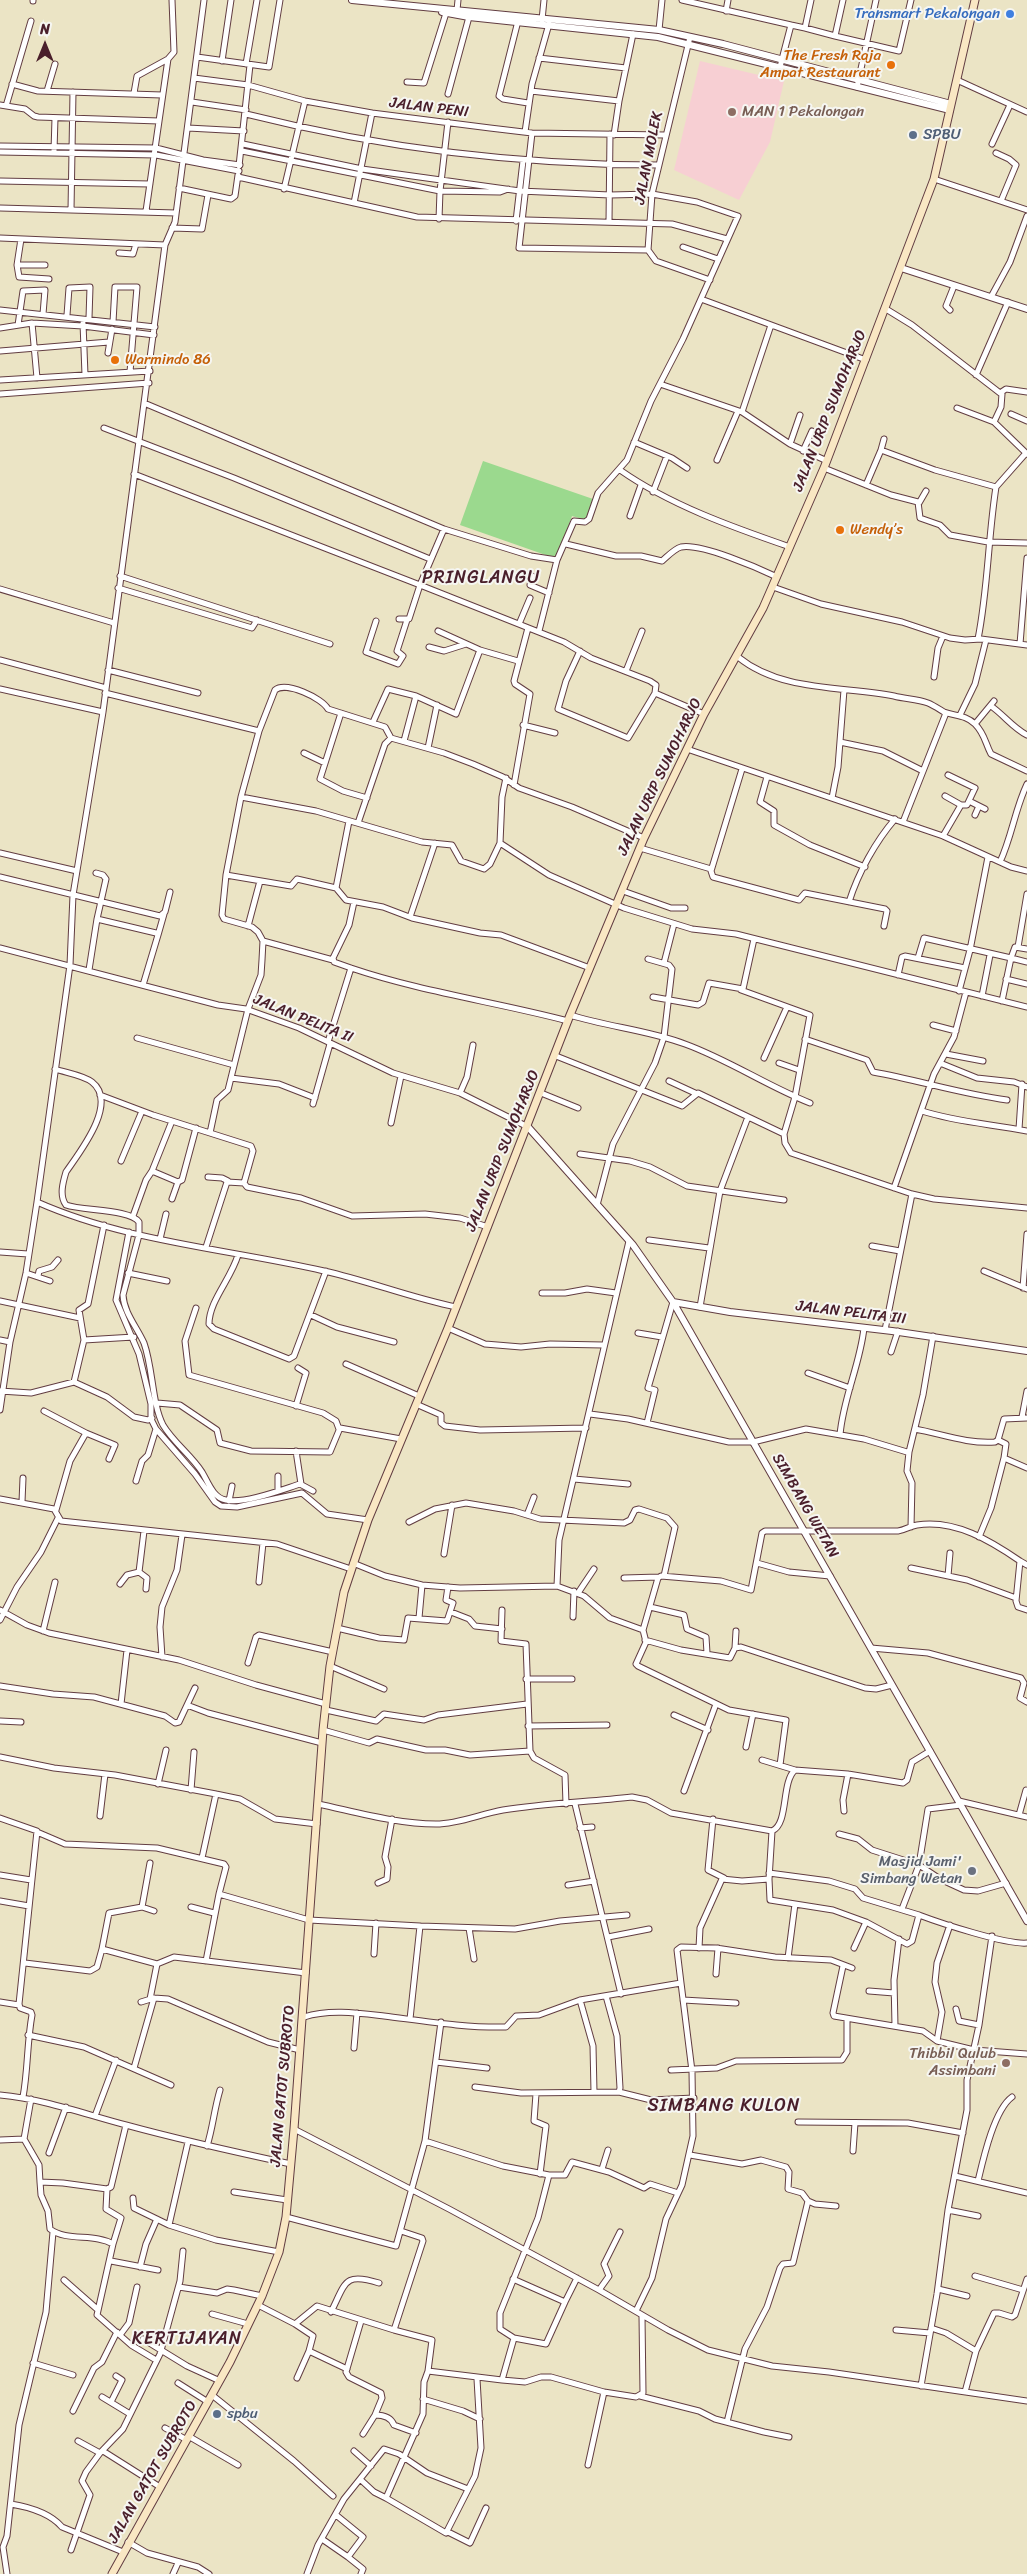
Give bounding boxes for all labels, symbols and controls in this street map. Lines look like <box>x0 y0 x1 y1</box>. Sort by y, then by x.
place label: Transmart Pekalongan <box>855 5 1000 23</box>
marker: Transmart Pekalongan <box>1004 8 1016 20</box>
text: N <box>40 17 50 42</box>
north arrow <box>20 20 70 70</box>
place label: The Fresh Raja Ampat Restaurant <box>760 47 881 82</box>
marker: The Fresh Raja Ampat Restaurant <box>885 59 897 71</box>
street label: JALAN PENI <box>388 94 470 122</box>
place label: MAN 1 Pekalongan <box>742 103 864 121</box>
marker: MAN 1 Pekalongan <box>726 106 738 118</box>
street label: JALAN MOLEK <box>631 110 667 206</box>
place label: SPBU <box>923 126 961 144</box>
marker: SPBU <box>907 129 919 141</box>
street label: JALAN URIP SUMOHARJO <box>789 328 871 494</box>
place label: Warmindo 86 <box>125 351 211 369</box>
marker: Warmindo 86 <box>109 354 121 366</box>
place label: Wendy’s <box>850 521 903 539</box>
marker: Wendy’s <box>834 524 846 536</box>
district label: PRINGLANGU <box>421 567 541 589</box>
street label: JALAN URIP SUMOHARJO <box>614 696 706 858</box>
street label: JALAN PELITA II <box>250 991 356 1047</box>
street label: JALAN URIP SUMOHARJO <box>462 1068 544 1234</box>
street label: JALAN PELITA III <box>795 1297 907 1329</box>
street label: SIMBANG WETAN <box>768 1451 842 1561</box>
place label: Masjid Jami' Simbang Wetan <box>860 1853 962 1888</box>
marker: Masjid Jami' Simbang Wetan <box>966 1865 978 1877</box>
street label: JALAN GATOT SUBROTO <box>267 2005 299 2167</box>
place label: Thibbil Qulub Assimbani <box>909 2045 996 2080</box>
marker: Thibbil Qulub Assimbani <box>1000 2057 1012 2069</box>
district label: SIMBANG KULON <box>645 2095 803 2117</box>
district label: KERTIJAYAN <box>132 2328 242 2350</box>
street label: JALAN GATOT SUBROTO <box>105 2397 201 2547</box>
place label: spbu <box>227 2405 258 2423</box>
marker: spbu <box>211 2408 223 2420</box>

